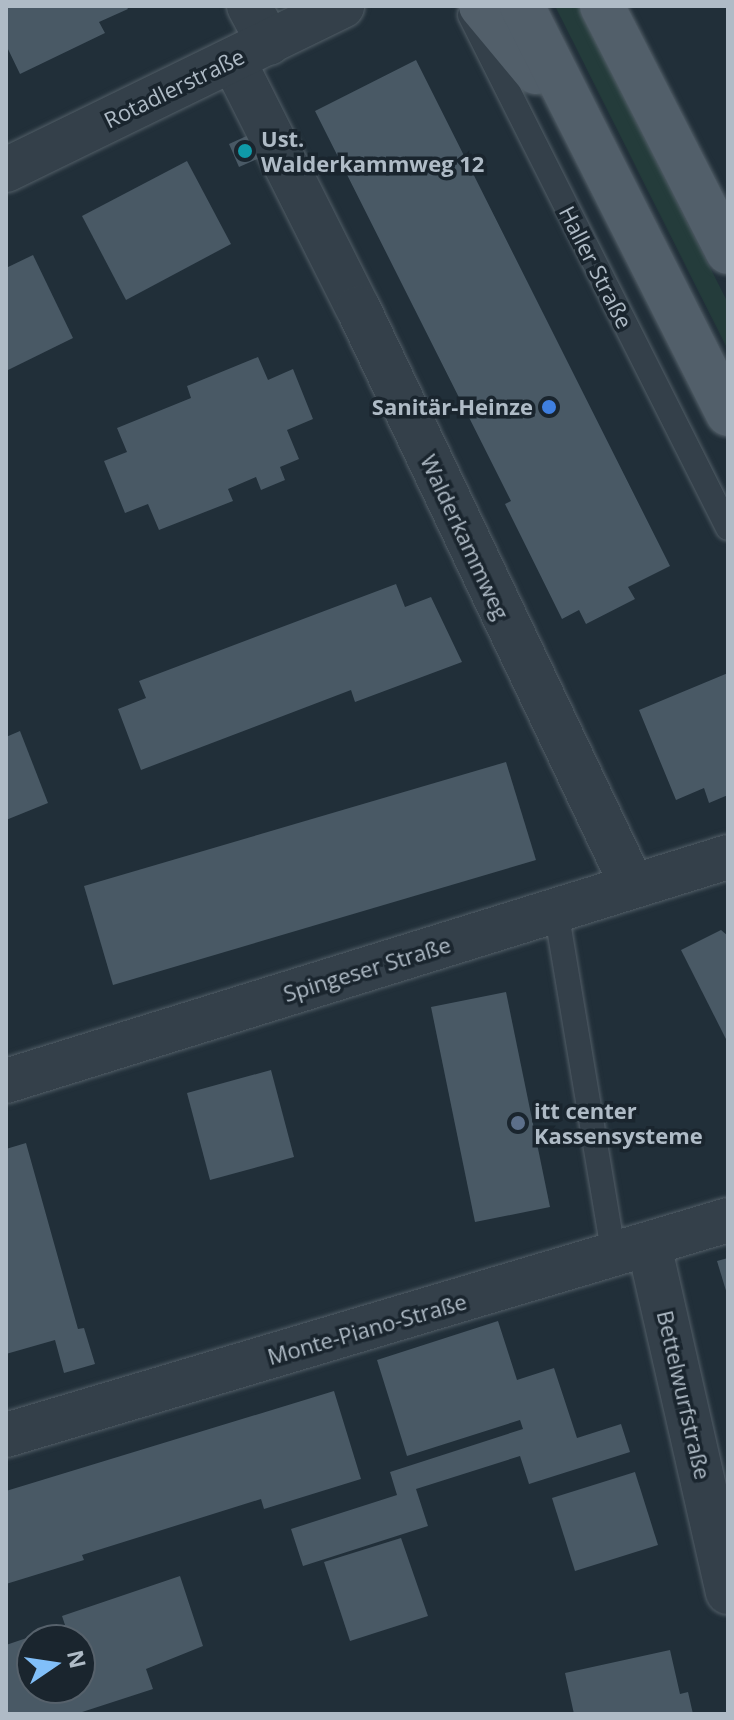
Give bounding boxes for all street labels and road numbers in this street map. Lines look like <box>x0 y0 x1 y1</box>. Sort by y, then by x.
street label: Rotadlerstraße <box>100 43 248 133</box>
street label: Haller Straße <box>554 201 638 333</box>
street label: Walderkammweg <box>415 450 515 624</box>
street label: Spingeser Straße <box>280 931 454 1007</box>
street label: Monte-Piano-Straße <box>264 1288 470 1370</box>
street label: Bettelwurfstraße <box>652 1308 716 1482</box>

